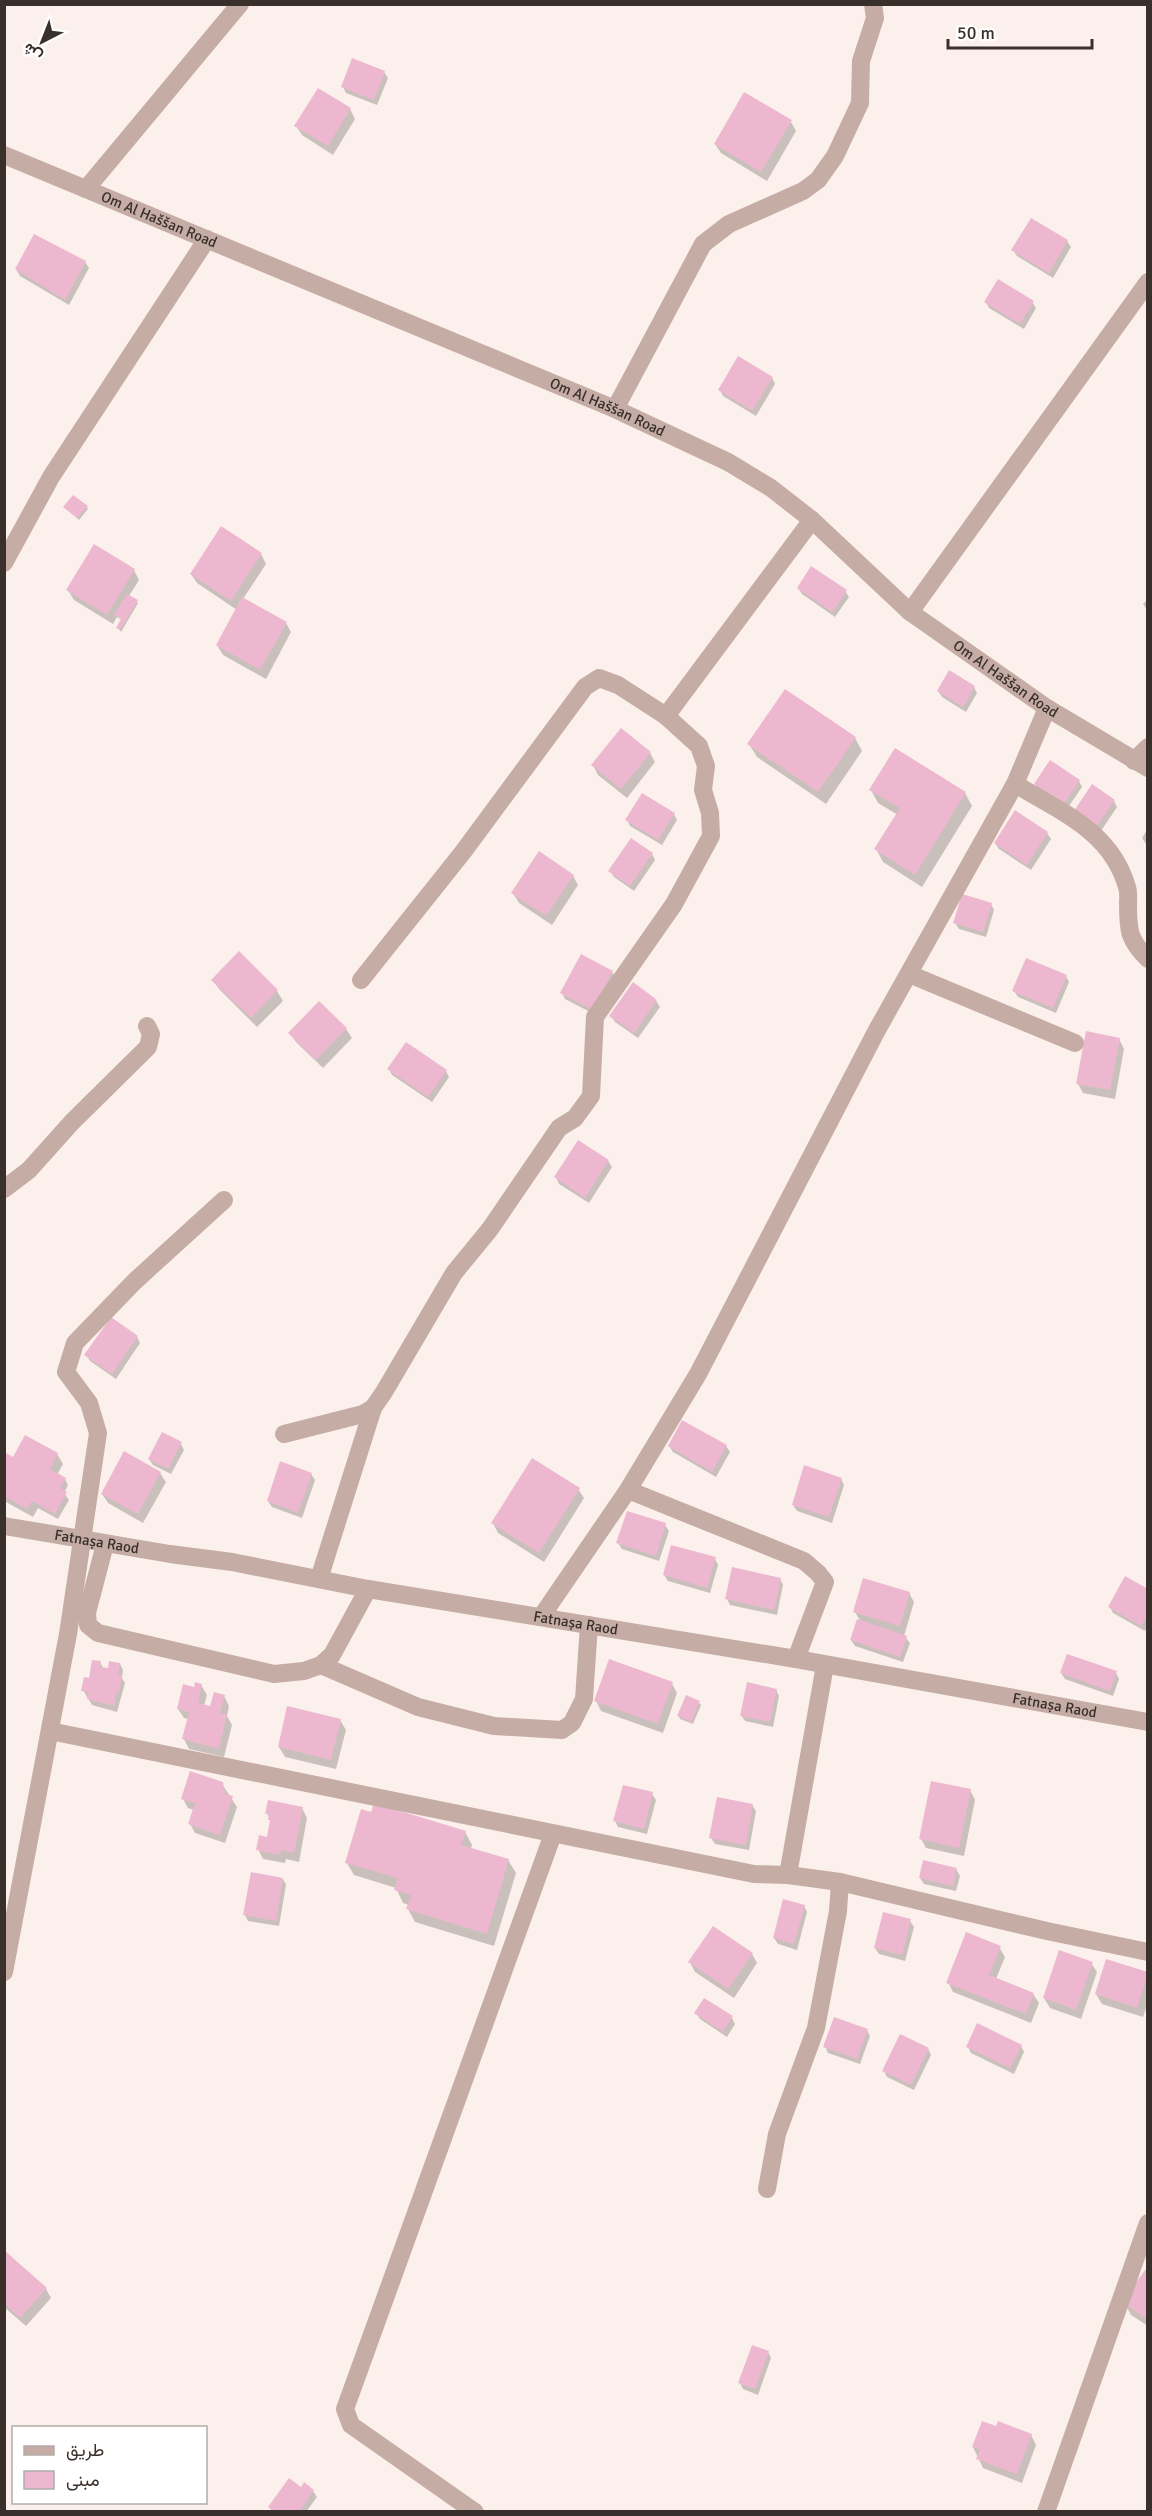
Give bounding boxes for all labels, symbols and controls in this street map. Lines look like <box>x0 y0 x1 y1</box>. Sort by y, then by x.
north arrow <box>12 12 72 72</box>
scale bar <box>948 12 1092 50</box>
text: 50 m <box>957 22 995 44</box>
text: ش <box>19 39 46 66</box>
street label: Om Al Haššan Road <box>98 187 220 252</box>
street label: Om Al Haššan Road <box>547 374 668 440</box>
street label: Om Al Haššan Road <box>950 636 1062 722</box>
street label: Fatnaṣa Raod <box>53 1526 140 1558</box>
street label: Fatnaṣa Raod <box>532 1607 619 1639</box>
street label: Fatnaṣa Raod <box>1011 1689 1098 1722</box>
legend <box>12 2426 207 2504</box>
text: طريق <box>66 2439 104 2461</box>
text: مبنى <box>66 2469 100 2491</box>

